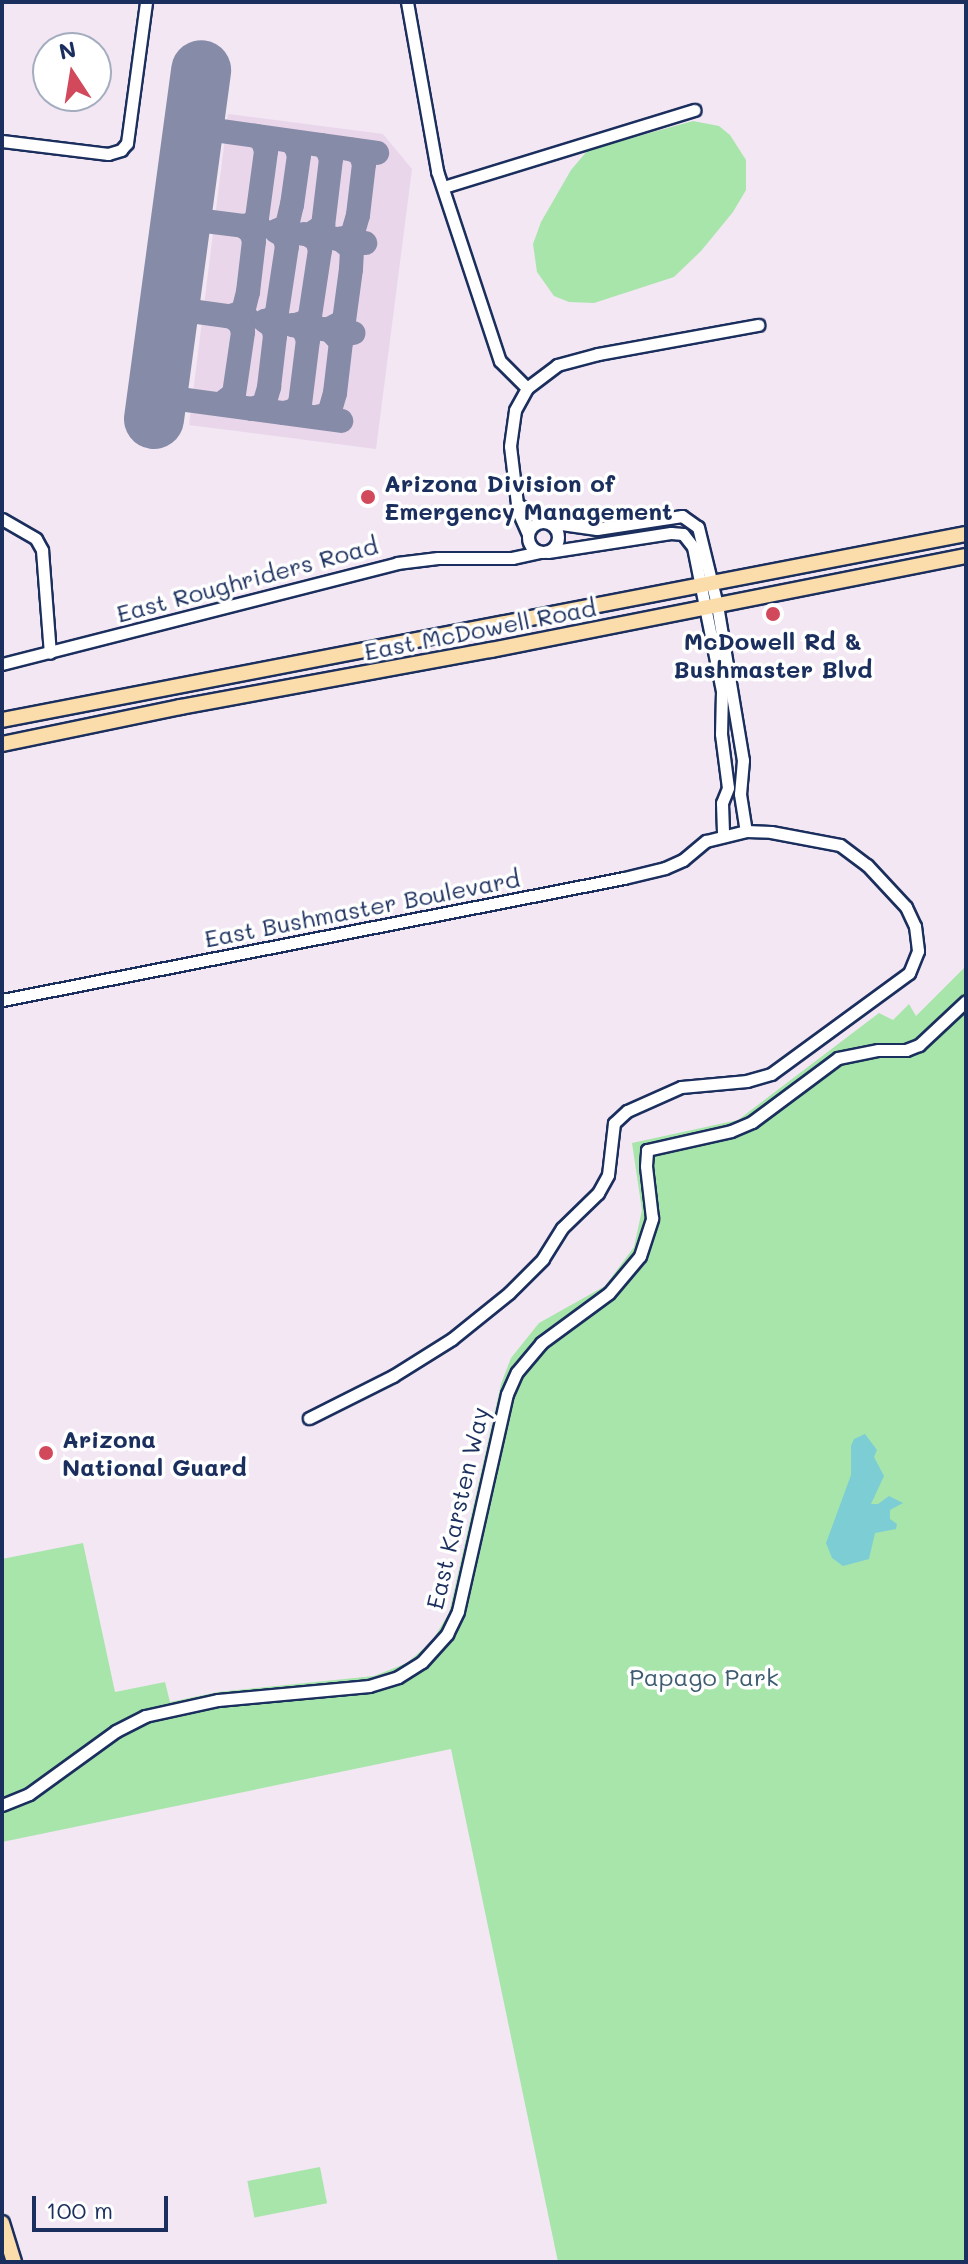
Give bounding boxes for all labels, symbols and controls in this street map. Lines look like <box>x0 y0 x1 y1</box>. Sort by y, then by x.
north arrow <box>32 32 112 112</box>
text: N <box>56 34 78 66</box>
place label: Arizona Division of Emergency Management <box>384 469 673 525</box>
marker: Arizona Division of Emergency Management <box>359 488 377 506</box>
street label: East Roughriders Road <box>113 530 381 628</box>
street label: East McDowell Road <box>362 592 598 666</box>
marker: McDowell Rd & Bushmaster Blvd <box>764 605 782 623</box>
place label: McDowell Rd & Bushmaster Blvd <box>674 627 872 683</box>
street label: East Bushmaster Boulevard <box>202 863 522 953</box>
street label: East Karsten Way <box>420 1404 494 1612</box>
place label: Arizona National Guard <box>62 1425 247 1481</box>
marker: Arizona National Guard <box>37 1444 55 1462</box>
park label: Papago Park <box>629 1663 779 1691</box>
scale bar <box>36 2180 172 2230</box>
text: 100 m <box>46 2194 113 2225</box>

